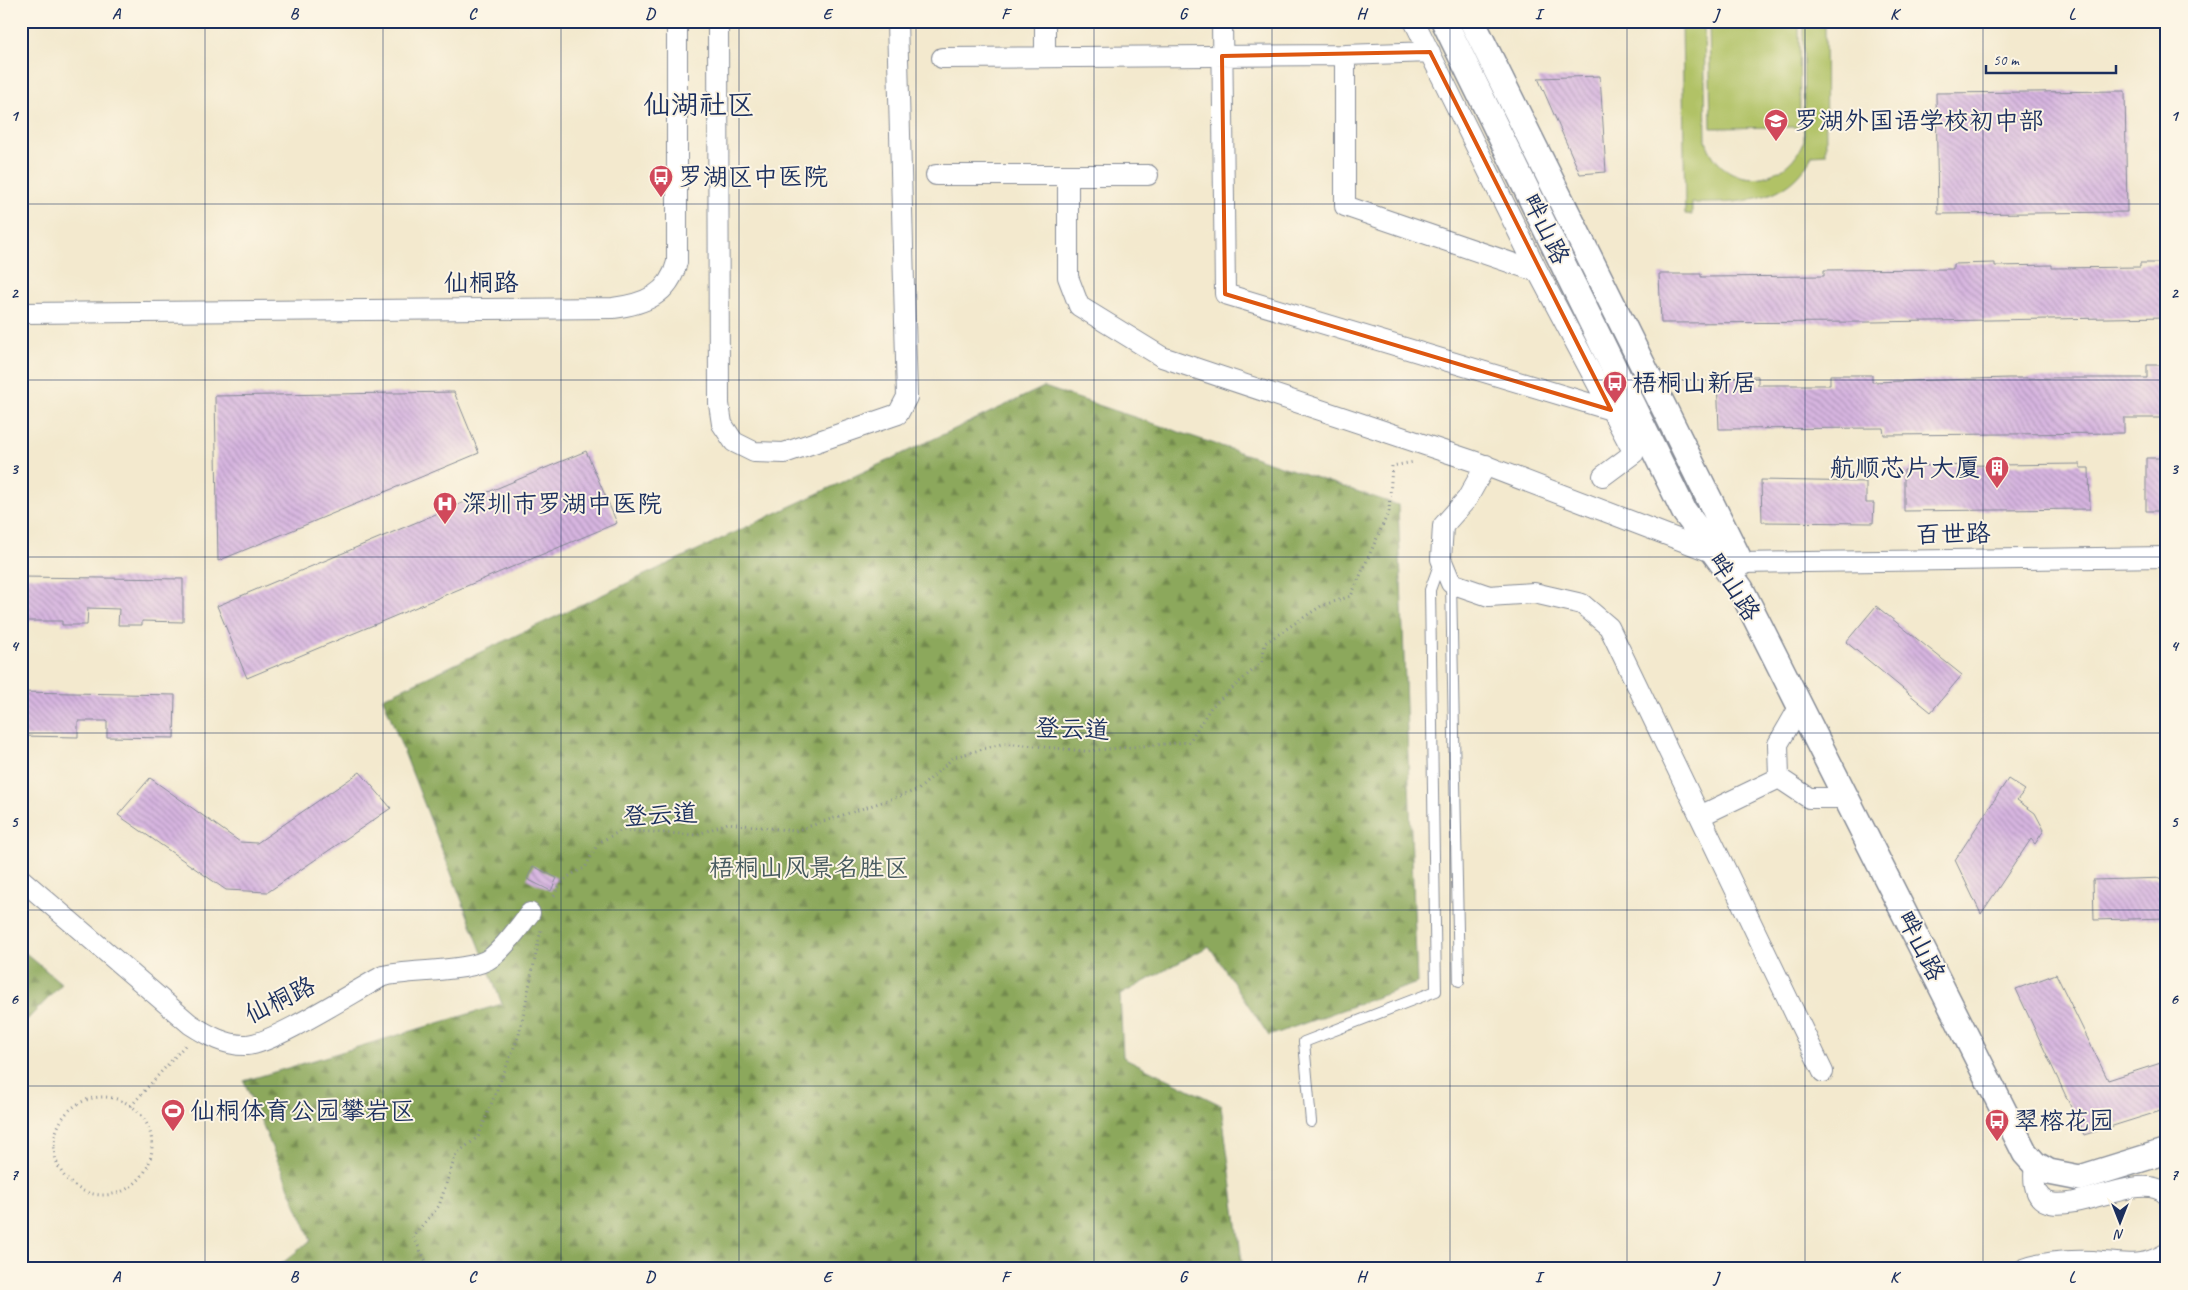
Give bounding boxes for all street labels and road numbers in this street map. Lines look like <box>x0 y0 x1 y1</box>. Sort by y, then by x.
street label: 畔山路 <box>1515 188 1577 270</box>
street label: 仙桐路 <box>443 267 519 299</box>
street label: 百世路 <box>1915 517 1991 551</box>
street label: 畔山路 <box>1701 547 1767 627</box>
street label: 登云道 <box>1034 712 1110 746</box>
street label: 登云道 <box>622 797 698 833</box>
street label: 畔山路 <box>1890 905 1952 987</box>
street label: 仙桐路 <box>239 969 321 1031</box>

